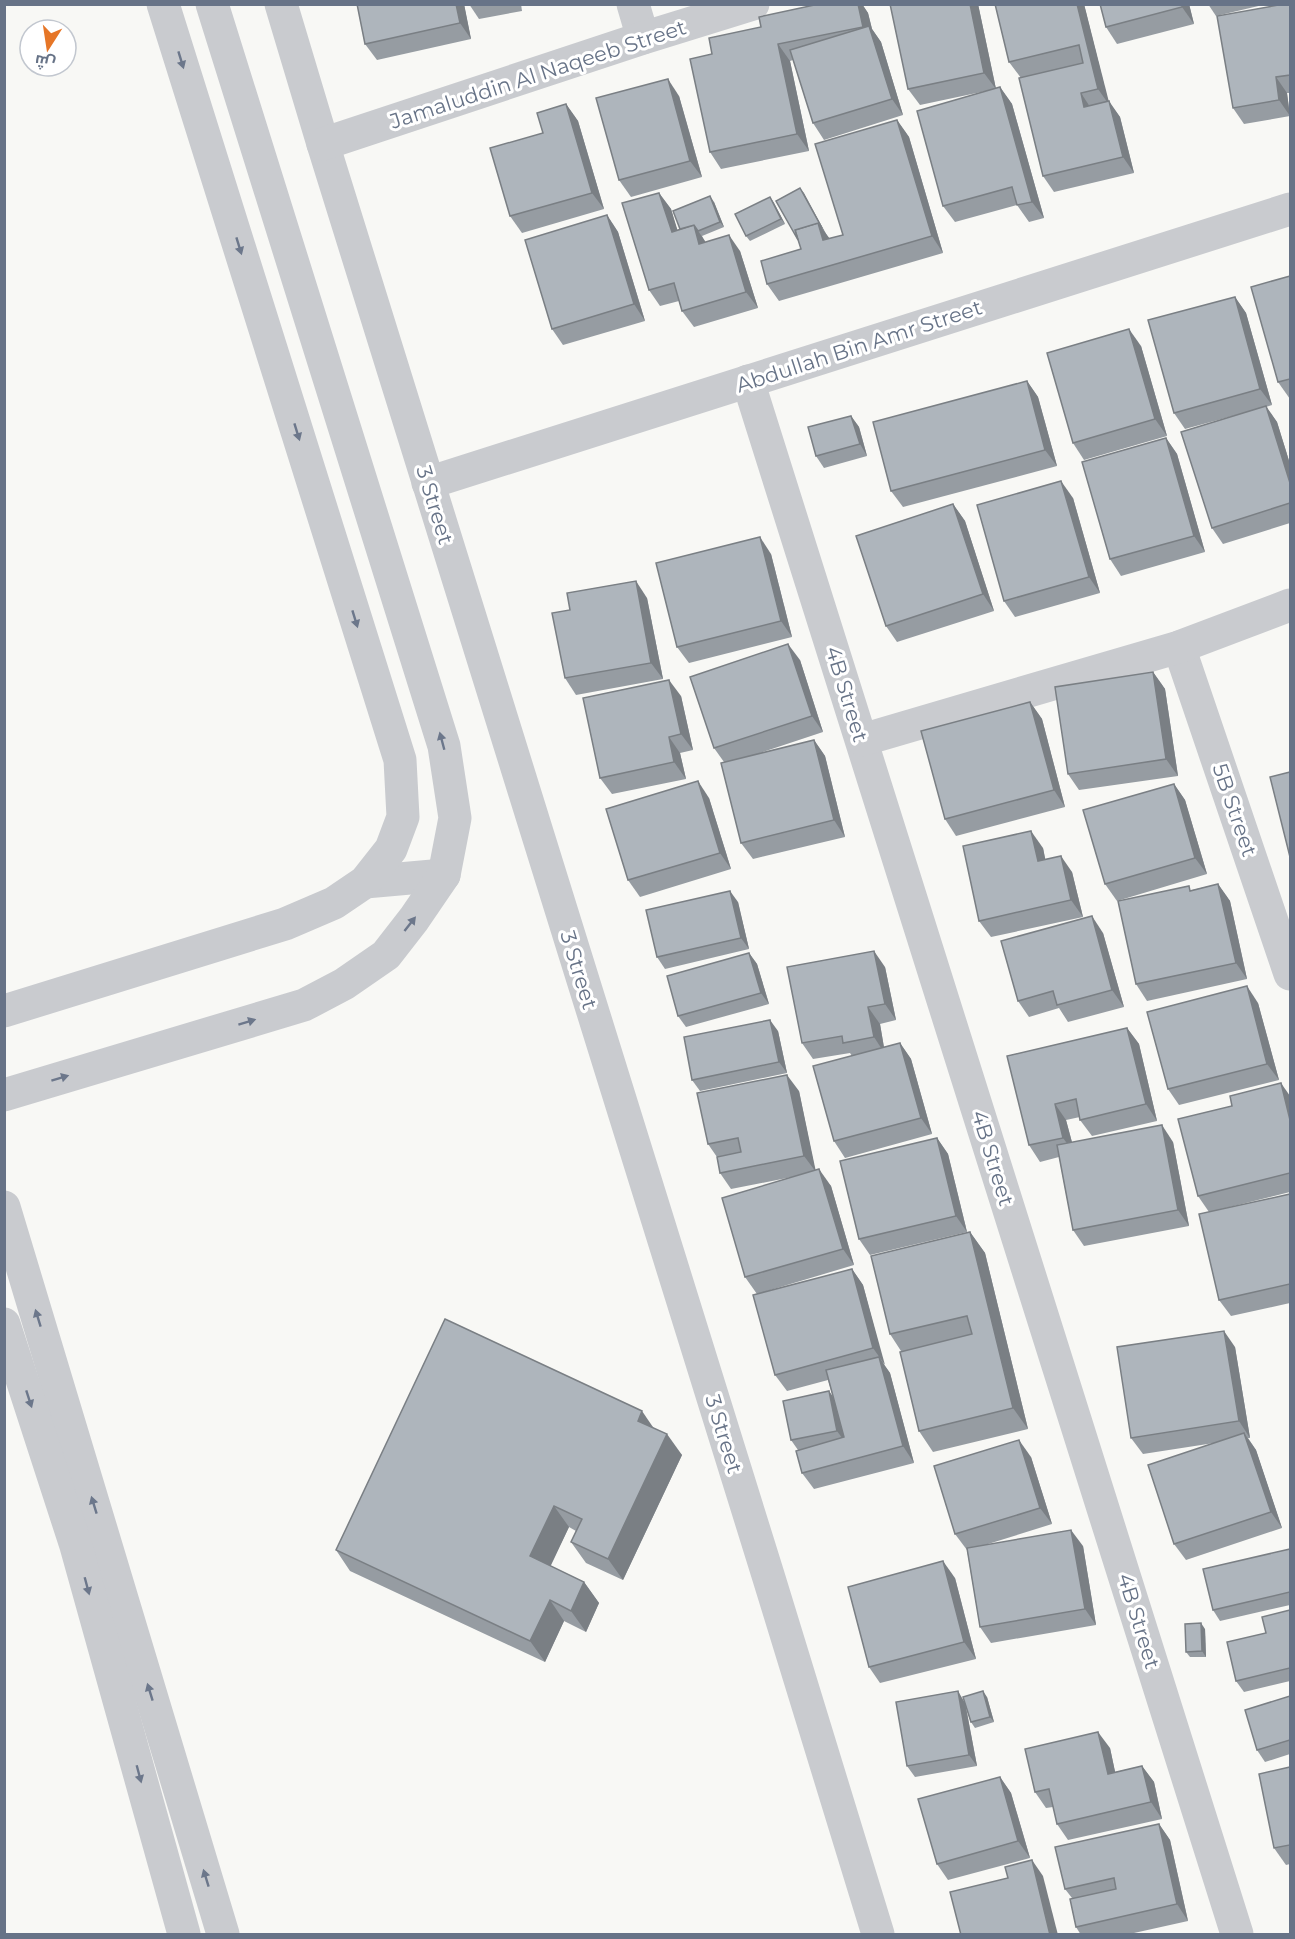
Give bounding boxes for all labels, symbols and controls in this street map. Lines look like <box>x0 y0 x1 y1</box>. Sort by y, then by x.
street label: Jamaluddin Al Naqeeb Street <box>386 14 689 134</box>
north arrow <box>18 18 78 78</box>
text: ش <box>33 51 57 74</box>
one-way arrow <box>176 51 186 69</box>
one-way arrow <box>235 237 244 255</box>
street label: Abdullah Bin Amr Street <box>733 294 985 398</box>
one-way arrow <box>293 424 302 442</box>
street label: 3 Street <box>411 463 459 547</box>
one-way arrow <box>351 610 361 628</box>
street label: 4B Street <box>821 643 873 745</box>
one-way arrow <box>437 732 447 751</box>
street label: 5B Street <box>1207 760 1263 860</box>
one-way arrow <box>404 916 416 931</box>
street label: 3 Street <box>555 928 603 1012</box>
one-way arrow <box>238 1017 256 1026</box>
one-way arrow <box>52 1073 70 1082</box>
street label: 4B Street <box>967 1107 1019 1209</box>
one-way arrow <box>33 1309 42 1327</box>
one-way arrow <box>25 1390 34 1408</box>
street label: 3 Street <box>700 1392 748 1476</box>
one-way arrow <box>89 1496 98 1514</box>
street label: 4B Street <box>1113 1570 1165 1672</box>
one-way arrow <box>83 1577 92 1595</box>
one-way arrow <box>145 1683 154 1701</box>
one-way arrow <box>135 1765 144 1783</box>
one-way arrow <box>201 1869 210 1887</box>

